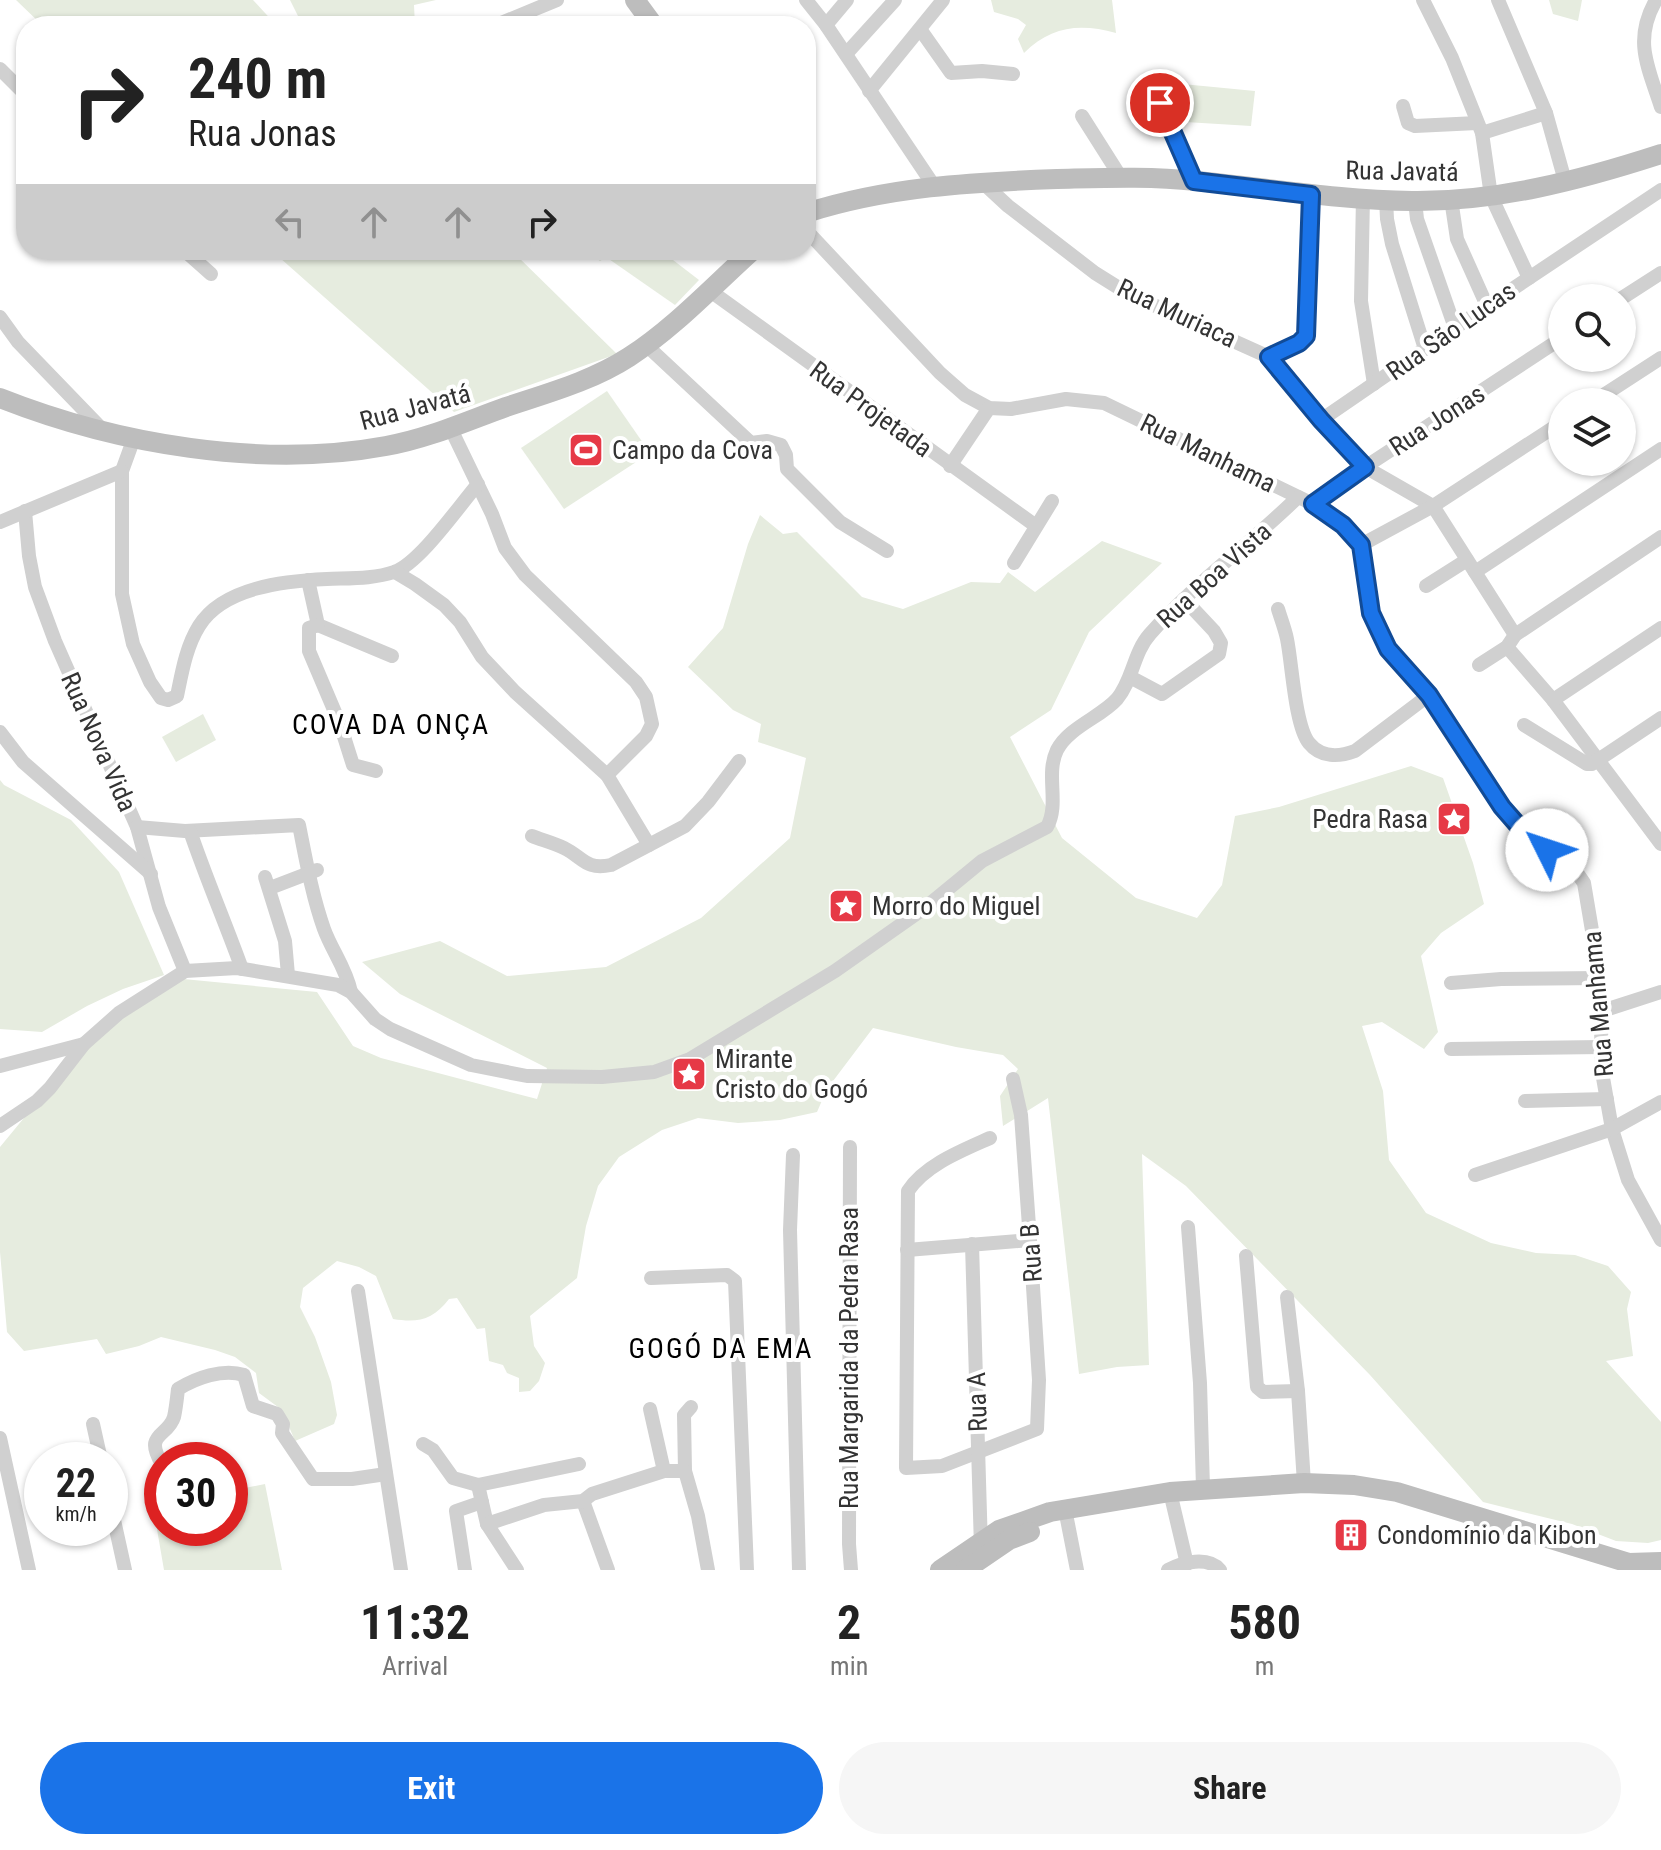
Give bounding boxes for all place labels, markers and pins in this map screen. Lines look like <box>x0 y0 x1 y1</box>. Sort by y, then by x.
pin <box>1126 69 1194 137</box>
sports icon: Campo da Cova <box>567 431 605 469</box>
place label: Campo da Cova <box>612 435 773 465</box>
place icon: Pedra Rasa <box>1435 800 1473 838</box>
place label: Pedra Rasa <box>1312 804 1428 834</box>
place icon: Morro do Miguel <box>827 887 865 925</box>
place label: Morro do Miguel <box>872 891 1040 921</box>
place label: Mirante Cristo do Gogó <box>715 1044 868 1104</box>
place icon: Mirante Cristo do Gogó <box>670 1055 708 1093</box>
building icon: Condomínio da Kibon <box>1332 1516 1370 1554</box>
place label: Condomínio da Kibon <box>1377 1520 1597 1550</box>

